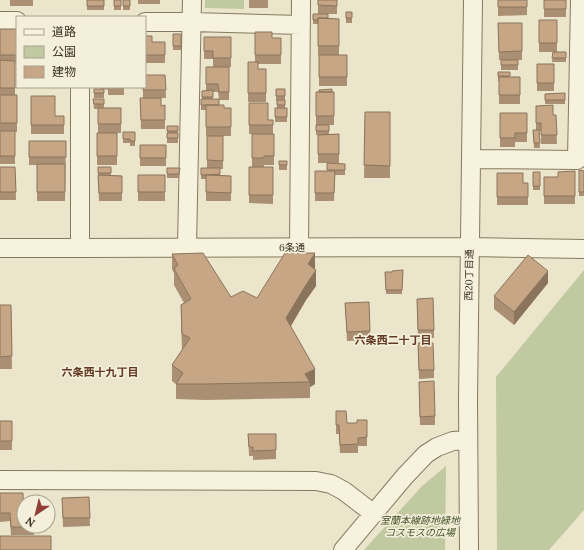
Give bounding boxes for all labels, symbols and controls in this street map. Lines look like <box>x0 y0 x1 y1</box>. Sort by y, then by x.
legend <box>16 16 146 88</box>
text: 道路 <box>52 24 76 39</box>
text: 公園 <box>52 44 76 59</box>
text: 建物 <box>52 64 76 79</box>
street label: 6条通 <box>279 241 305 254</box>
street label: 西20丁目通 <box>462 249 476 301</box>
district label: 六条西二十丁目 <box>355 333 432 347</box>
district label: 六条西十九丁目 <box>62 365 139 379</box>
north arrow <box>16 494 56 534</box>
text: N <box>22 514 38 530</box>
park label: 室蘭本線跡地緑地 コスモスの広場 <box>380 514 461 539</box>

